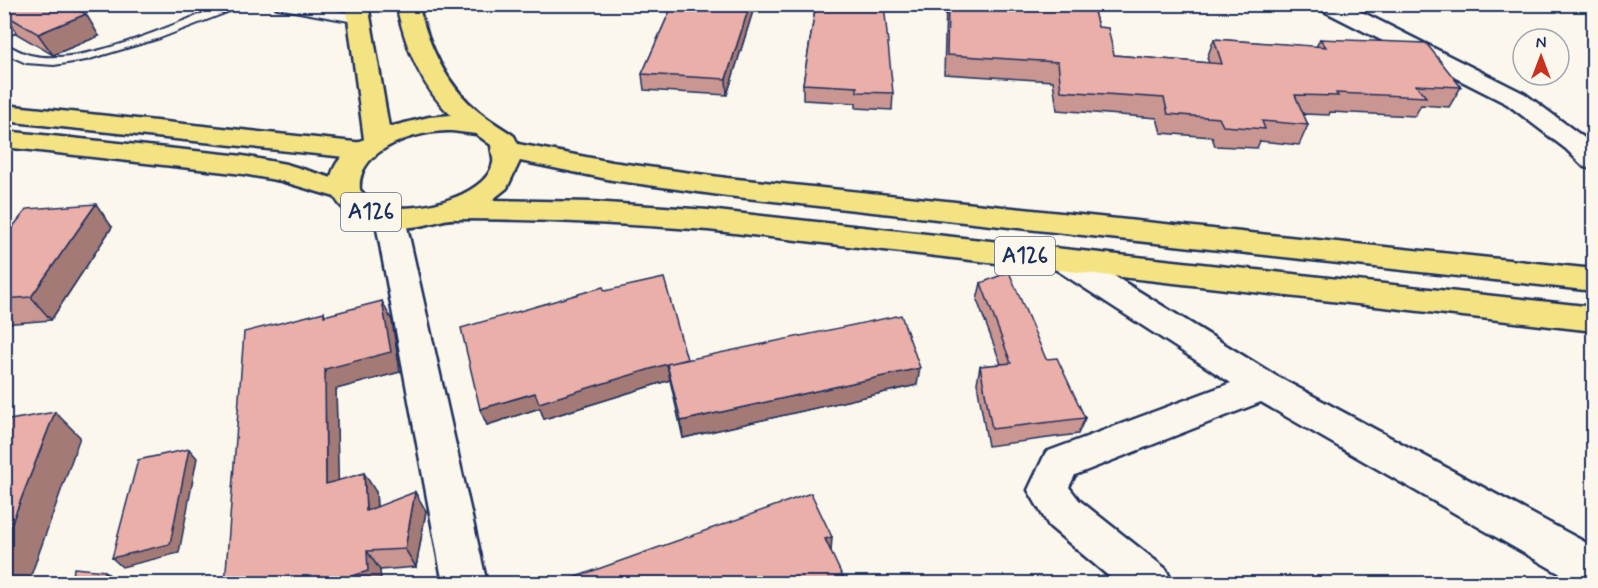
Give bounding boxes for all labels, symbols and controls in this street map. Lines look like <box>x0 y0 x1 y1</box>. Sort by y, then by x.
north arrow <box>1511 27 1571 87</box>
text: N <box>1536 33 1546 54</box>
road number: A126 <box>341 193 401 231</box>
road number: A126 <box>995 237 1055 275</box>

